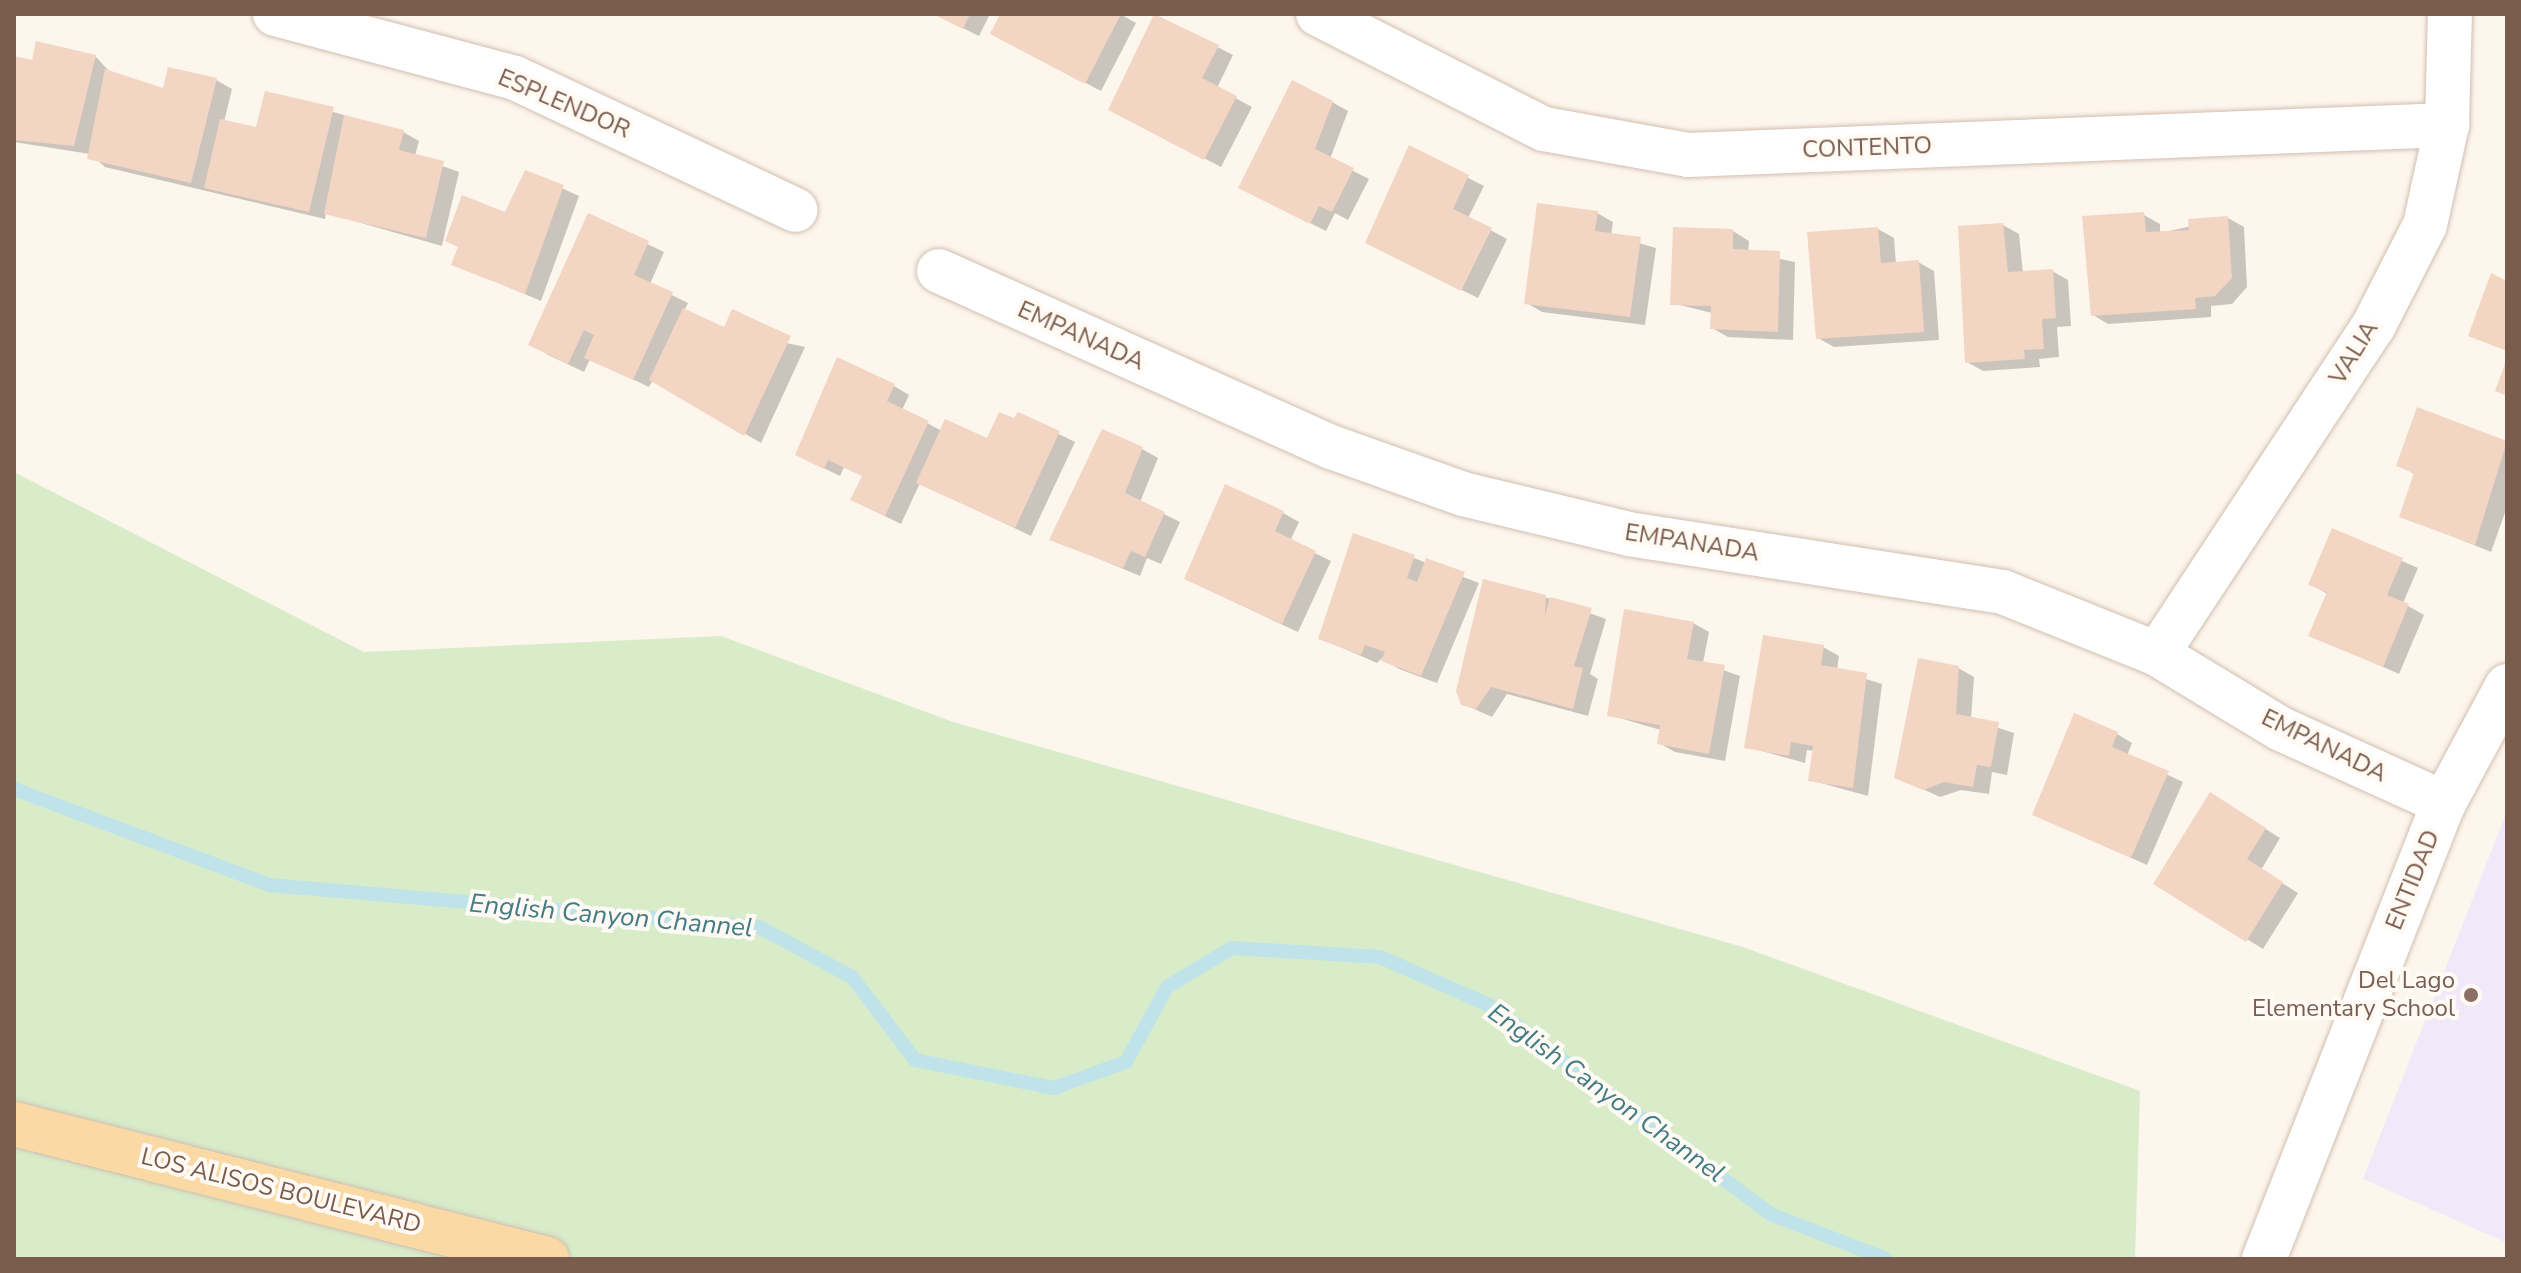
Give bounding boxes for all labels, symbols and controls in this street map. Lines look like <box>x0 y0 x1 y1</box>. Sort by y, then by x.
street label: ESPLENDOR <box>494 63 634 145</box>
street label: CONTENTO <box>1802 131 1932 165</box>
street label: EMPANADA <box>1013 295 1149 377</box>
street label: VALIA <box>2323 316 2385 390</box>
street label: EMPANADA <box>1623 518 1761 568</box>
street label: EMPANADA <box>2257 703 2391 789</box>
street label: ENTIDAD <box>2380 826 2446 934</box>
water label: English Canyon Channel <box>468 888 754 944</box>
place label: Del Lago Elementary School <box>2252 967 2455 1023</box>
marker: Del Lago Elementary School <box>2462 986 2480 1004</box>
water label: English Canyon Channel <box>1482 997 1730 1189</box>
street label: LOS ALISOS BOULEVARD <box>138 1142 424 1240</box>

